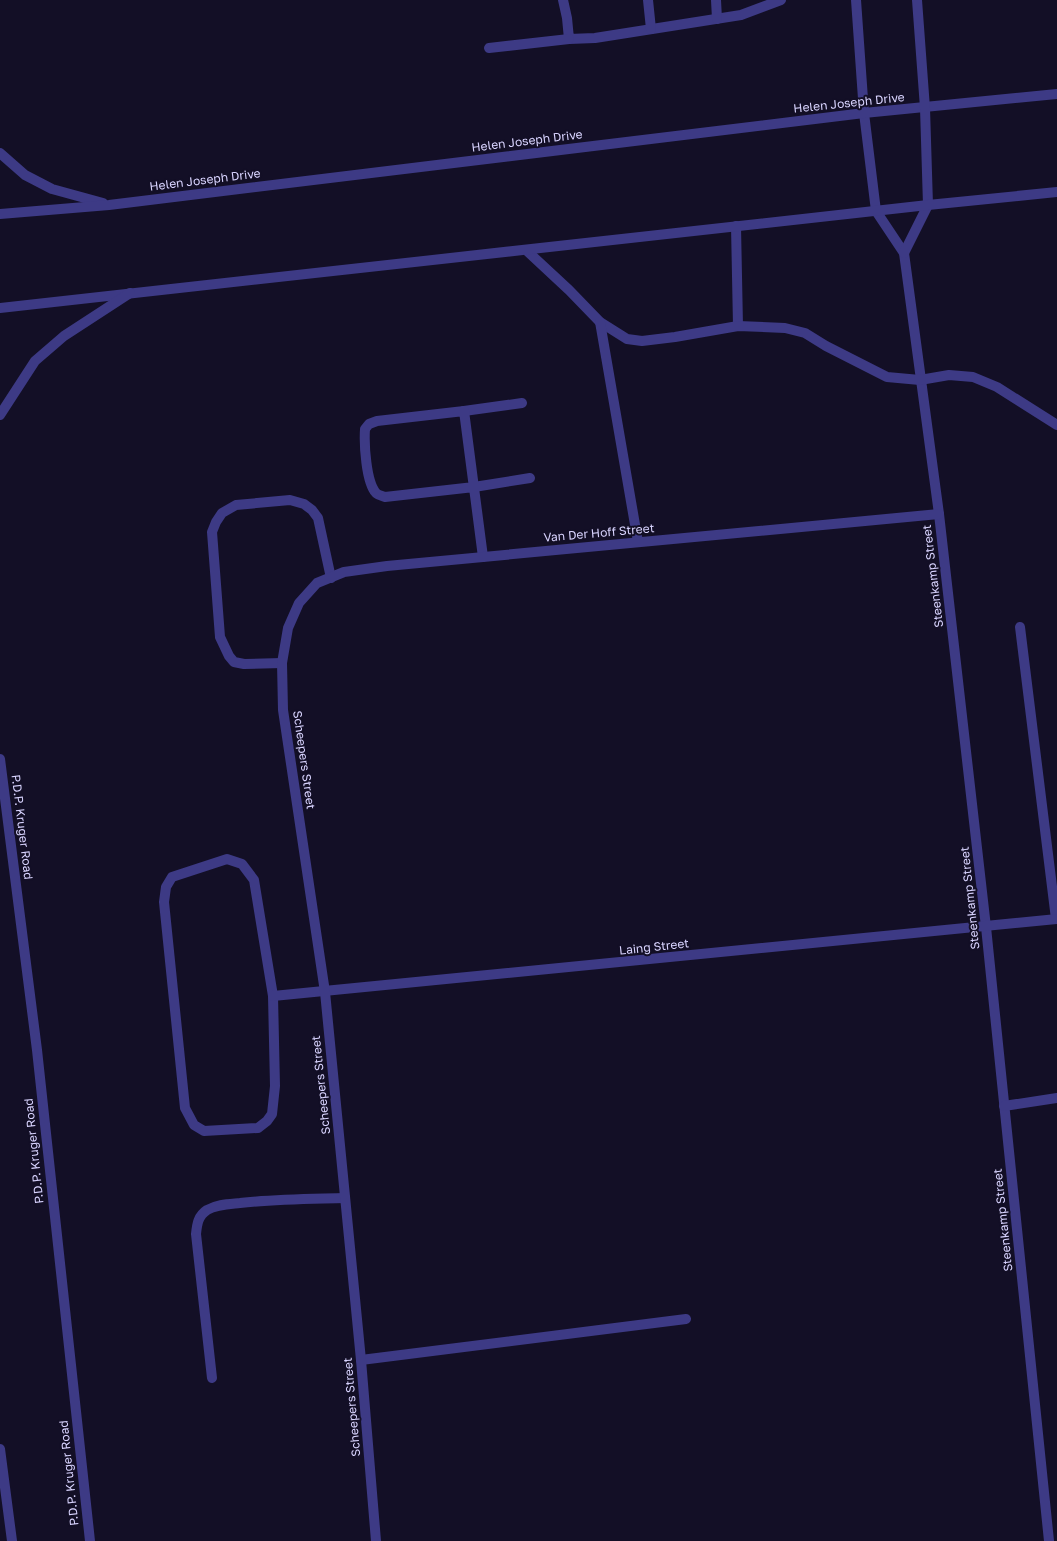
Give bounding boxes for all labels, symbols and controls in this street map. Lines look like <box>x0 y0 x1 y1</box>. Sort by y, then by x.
street label: Helen Joseph Drive <box>793 89 905 116</box>
street label: Helen Joseph Drive <box>471 126 583 155</box>
street label: Helen Joseph Drive <box>149 165 261 194</box>
street label: Van Der Hoff Street <box>543 520 655 545</box>
street label: Steenkamp Street <box>919 524 946 628</box>
street label: Scheepers Street <box>290 710 319 810</box>
street label: P.D.P. Kruger Road <box>9 773 36 880</box>
street label: Steenkamp Street <box>957 846 982 950</box>
street label: Laing Street <box>618 935 690 958</box>
street label: Scheepers Street <box>308 1035 333 1135</box>
street label: P.D.P. Kruger Road <box>21 1098 47 1205</box>
street label: Steenkamp Street <box>990 1168 1015 1272</box>
street label: Scheepers Street <box>340 1357 363 1457</box>
street label: P.D.P. Kruger Road <box>56 1420 82 1527</box>

